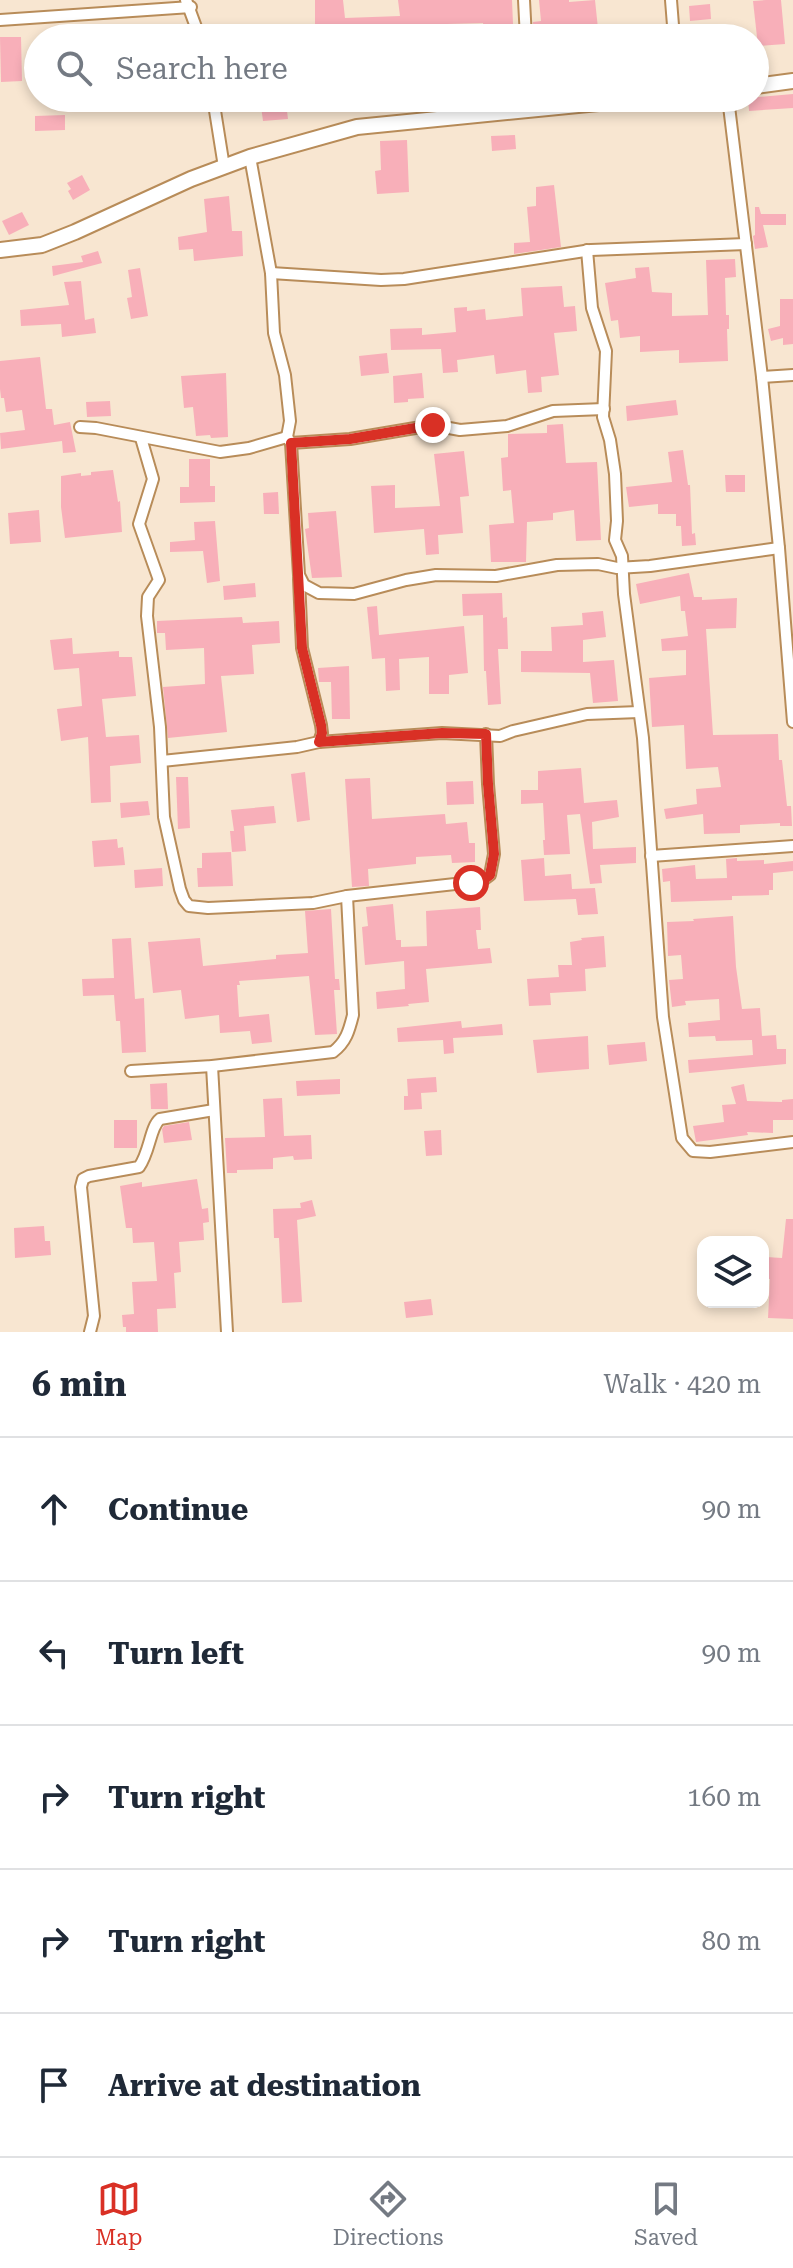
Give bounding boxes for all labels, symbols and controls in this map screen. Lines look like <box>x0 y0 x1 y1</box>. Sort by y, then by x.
search box <box>24 24 769 112</box>
icon: search <box>52 46 96 90</box>
text: Search here <box>116 51 288 86</box>
route end <box>415 407 451 443</box>
route start <box>453 865 489 901</box>
map controls <box>697 1236 769 1308</box>
button: layers <box>697 1236 769 1308</box>
text: 6 min <box>32 1364 127 1404</box>
text: Walk · 420 m <box>603 1369 761 1399</box>
icon: ahead <box>32 1487 76 1531</box>
text: Continue <box>108 1492 248 1527</box>
text: 90 m <box>702 1494 761 1524</box>
icon: left <box>32 1631 76 1675</box>
text: Turn left <box>108 1636 244 1671</box>
text: 90 m <box>702 1638 761 1668</box>
icon: right <box>32 1775 76 1819</box>
text: Turn right <box>108 1780 265 1815</box>
text: 160 m <box>687 1782 761 1812</box>
icon: right <box>32 1919 76 1963</box>
text: Turn right <box>108 1924 265 1959</box>
text: 80 m <box>702 1926 761 1956</box>
icon: arrive <box>32 2063 76 2107</box>
text: Arrive at destination <box>108 2068 421 2103</box>
tab: Map <box>95 2177 142 2250</box>
tab: Directions <box>333 2177 443 2250</box>
tab: Saved <box>634 2177 698 2250</box>

